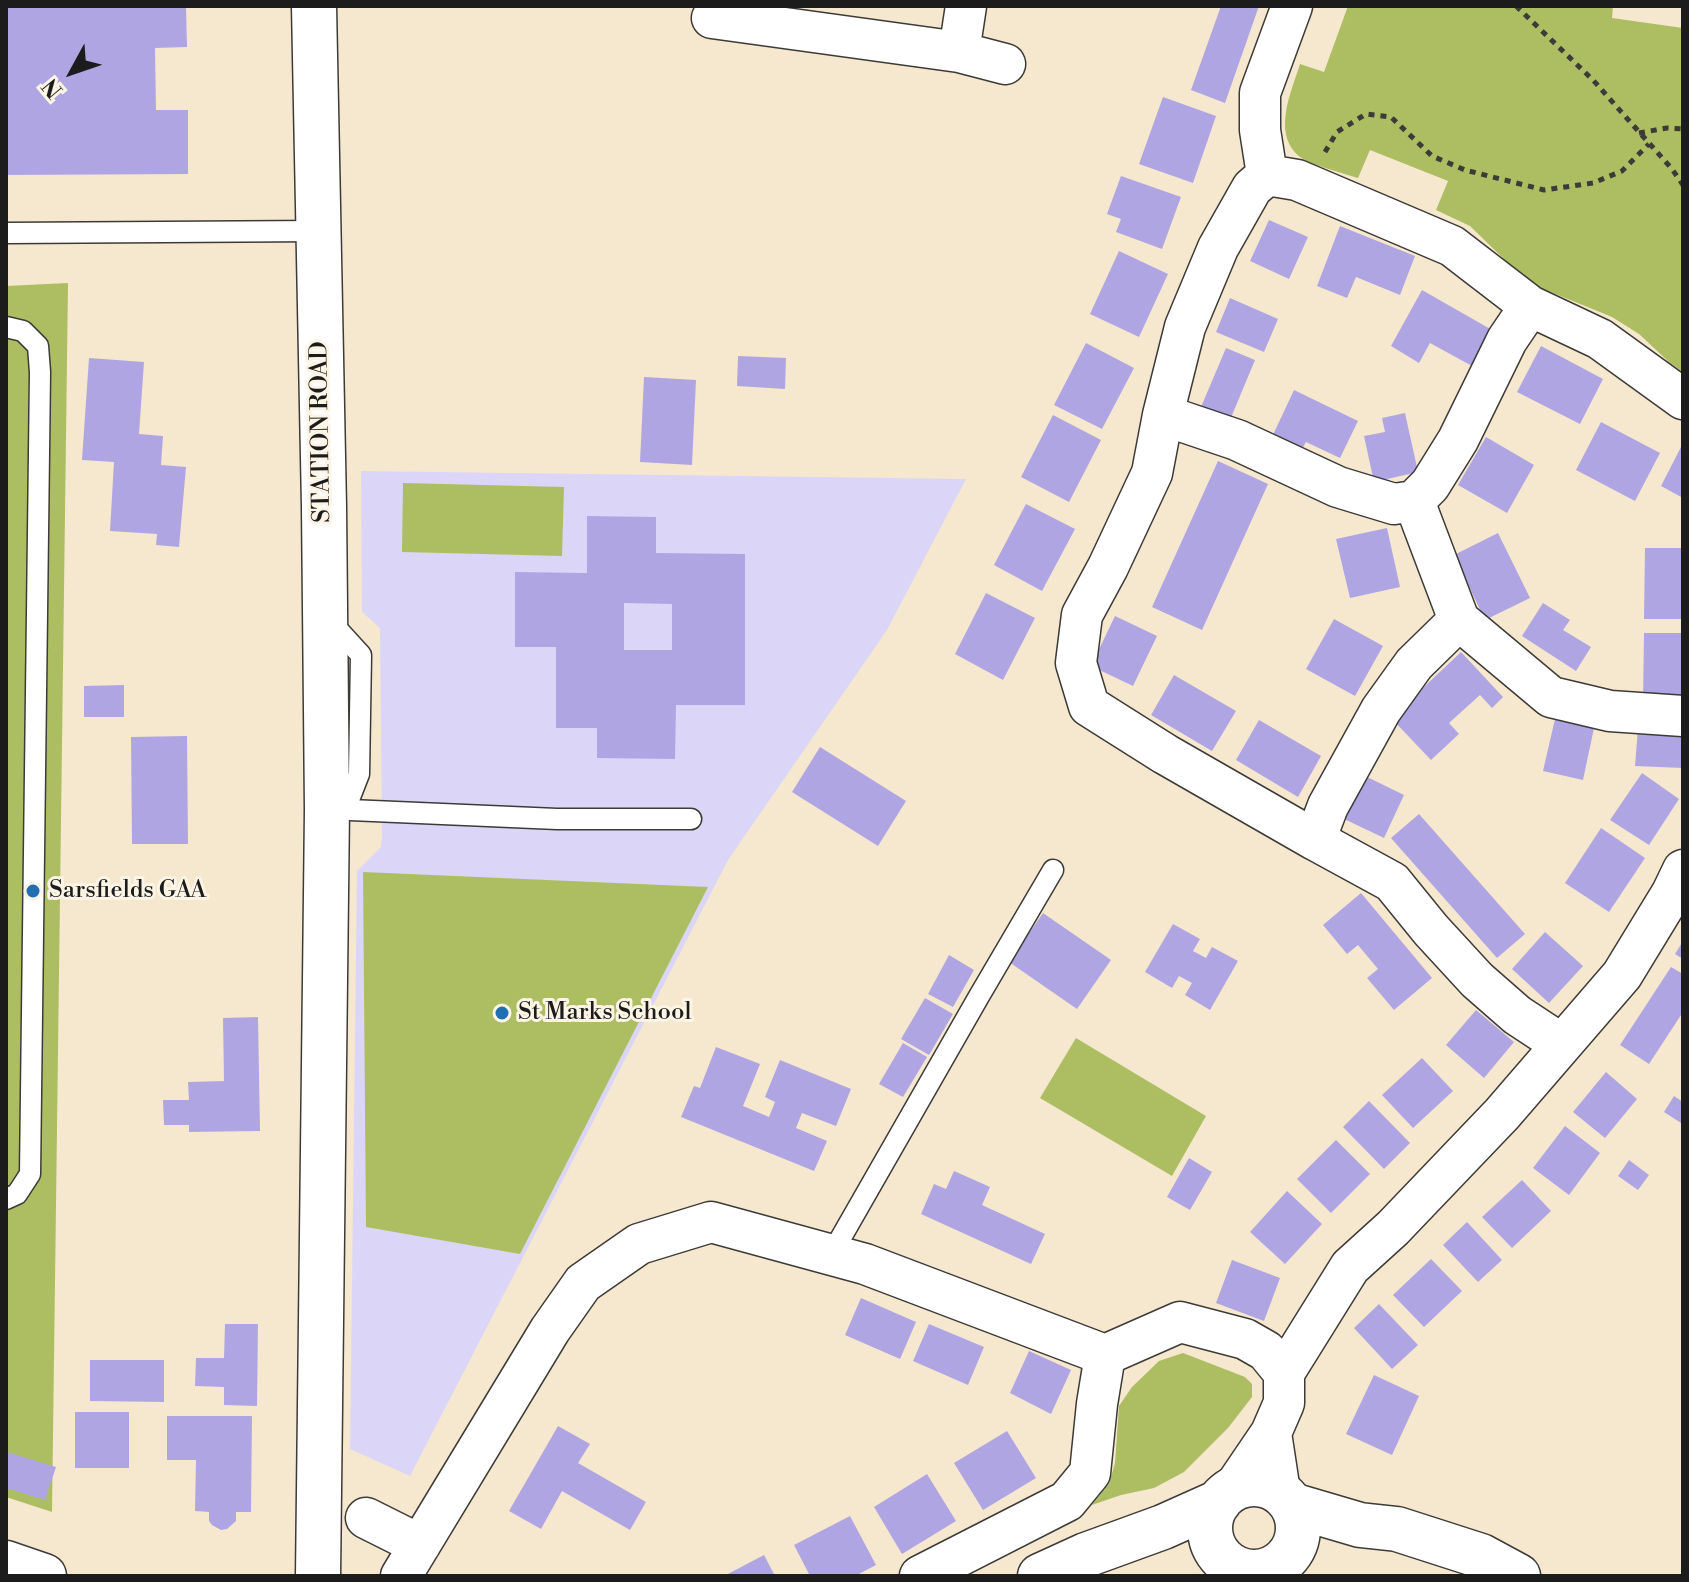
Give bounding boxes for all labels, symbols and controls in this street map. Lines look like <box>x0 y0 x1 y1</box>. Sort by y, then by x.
north arrow <box>32 32 112 112</box>
text: N <box>37 72 69 103</box>
street label: STATION ROAD <box>306 341 338 523</box>
place label: Sarsfields GAA <box>49 877 207 905</box>
marker: Sarsfields GAA <box>24 882 42 900</box>
place label: St Marks School <box>518 999 692 1027</box>
marker: St Marks School <box>493 1004 511 1022</box>

